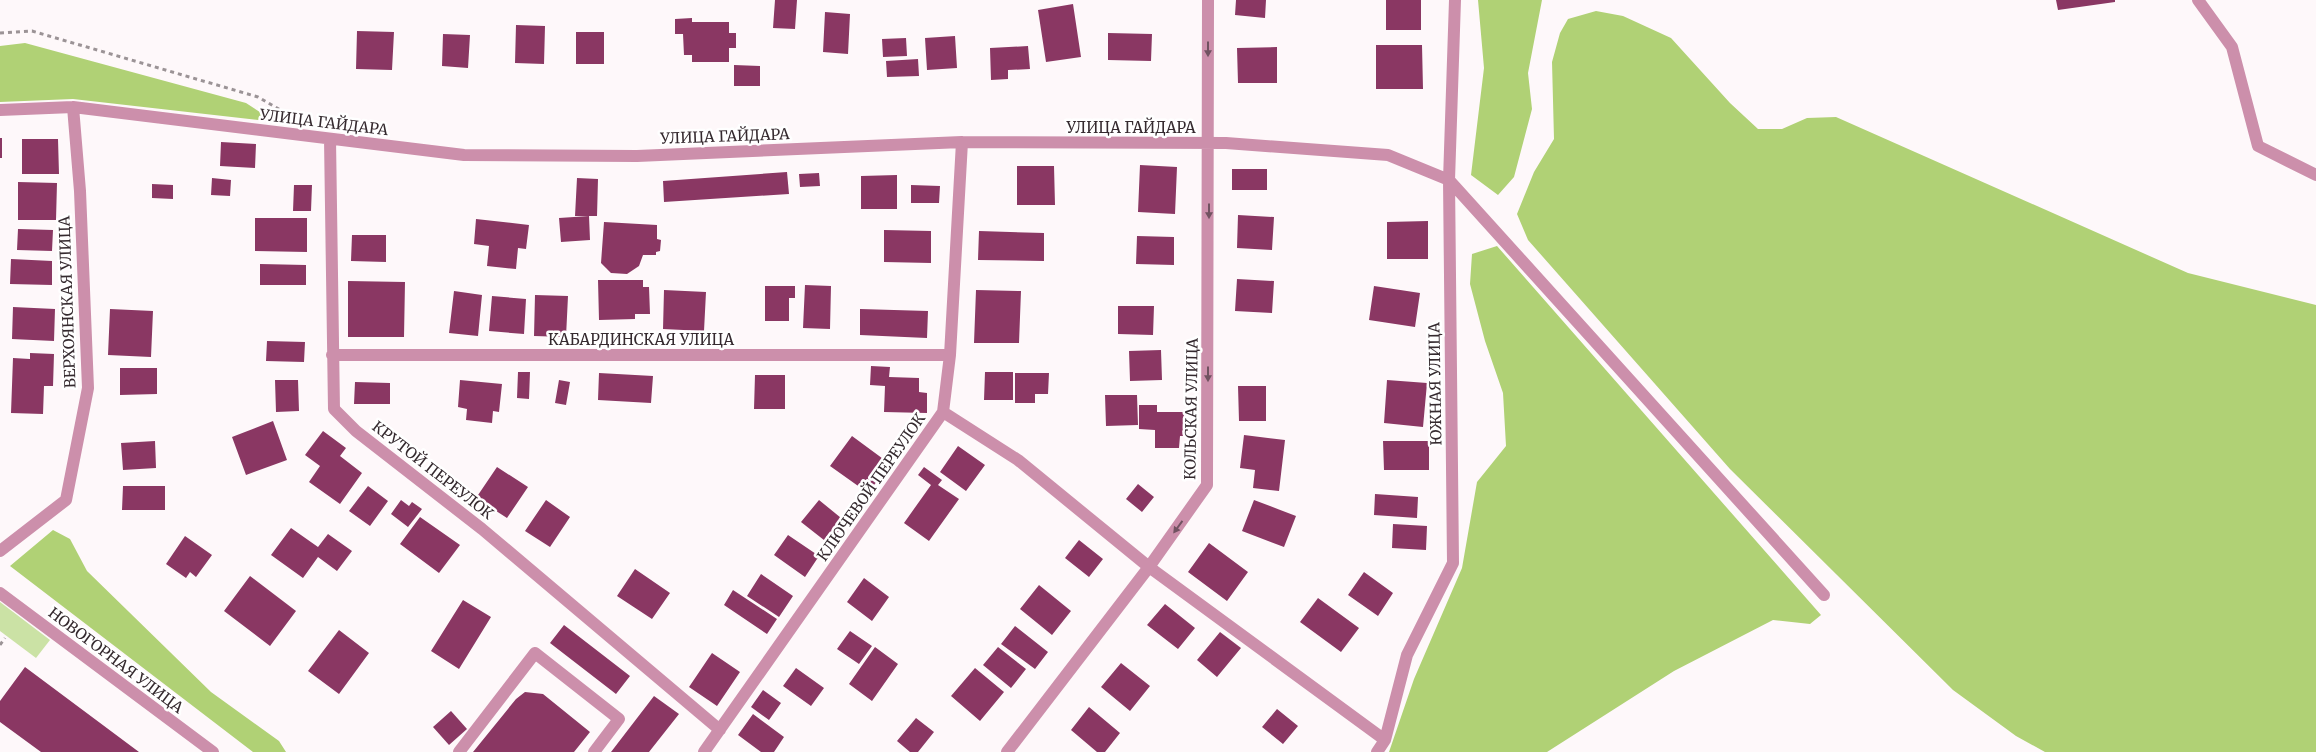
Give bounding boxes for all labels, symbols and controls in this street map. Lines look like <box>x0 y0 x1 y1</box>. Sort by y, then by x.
one-way arrow <box>1204 41 1212 57</box>
street label: УЛИЦА ГАЙДАРА <box>258 104 390 139</box>
street label: УЛИЦА ГАЙДАРА <box>1065 117 1196 137</box>
street label: УЛИЦА ГАЙДАРА <box>659 123 790 148</box>
one-way arrow <box>1205 203 1213 219</box>
street label: ВЕРХОЯНСКАЯ УЛИЦА <box>54 215 80 388</box>
street label: ЮЖНАЯ УЛИЦА <box>1424 322 1446 446</box>
street label: КАБАРДИНСКАЯ УЛИЦА <box>548 330 734 349</box>
street label: КОЛЬСКАЯ УЛИЦА <box>1180 337 1202 480</box>
one-way arrow <box>1204 366 1212 382</box>
street label: КЛЮЧЕВОЙ ПЕРЕУЛОК <box>812 409 929 564</box>
street label: КРУТОЙ ПЕРЕУЛОК <box>369 416 498 523</box>
one-way arrow <box>1172 520 1183 533</box>
street label: НОВОГОРНАЯ УЛИЦА <box>45 603 188 717</box>

